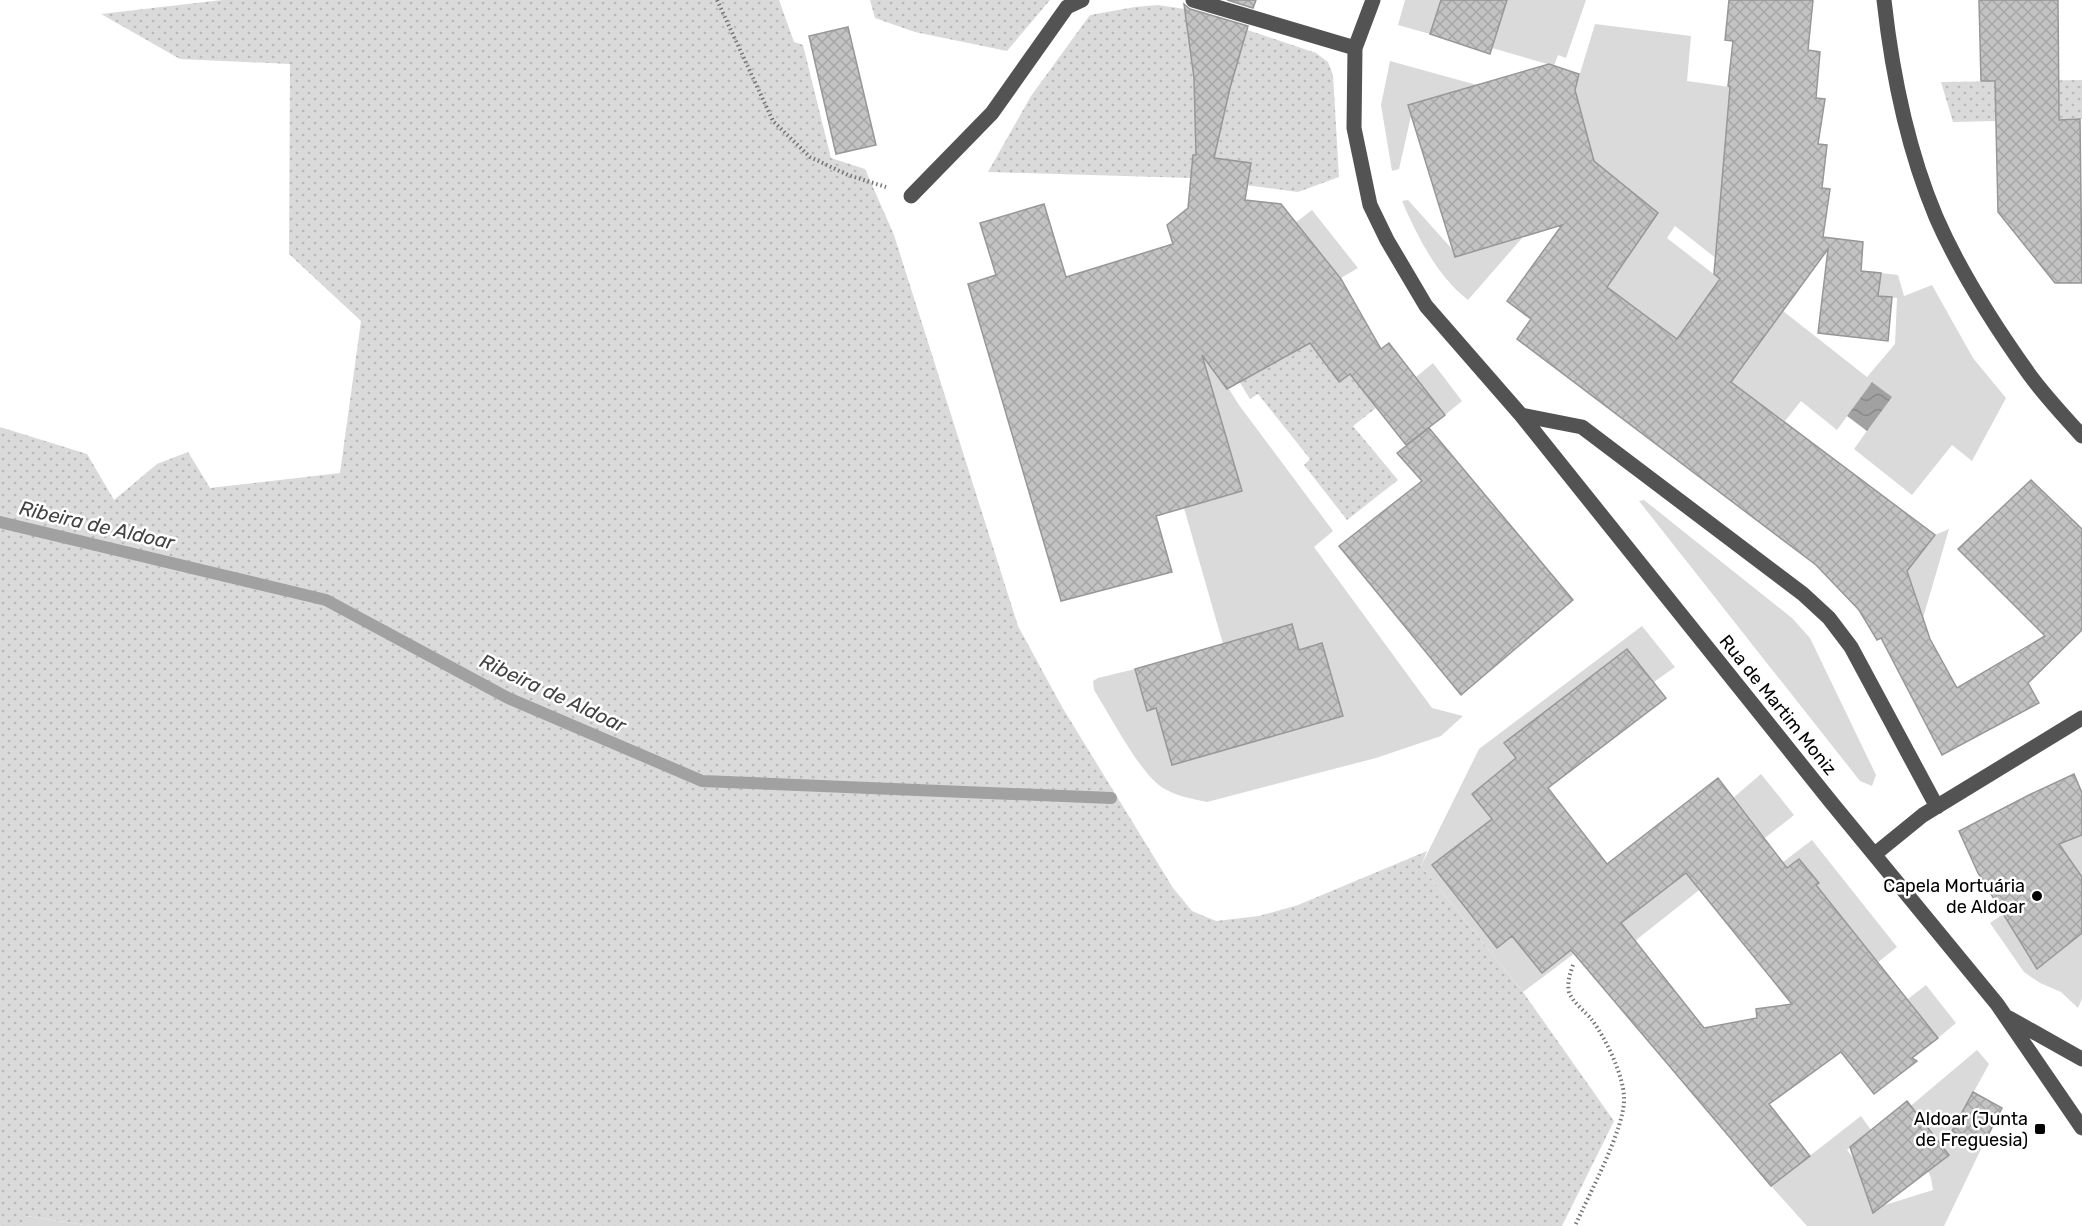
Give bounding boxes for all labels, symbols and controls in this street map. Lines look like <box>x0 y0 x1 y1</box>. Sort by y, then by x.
water label: Ribeira de Aldoar <box>17 495 178 555</box>
street label: Rua de Martim Moniz <box>1715 630 1841 780</box>
water label: Ribeira de Aldoar <box>476 649 631 738</box>
place label: Capela Mortuária de Aldoar <box>1883 875 2025 918</box>
marker: Capela Mortuária de Aldoar <box>2030 889 2044 903</box>
place label: Aldoar (Junta de Freguesia) <box>1914 1108 2028 1151</box>
marker: Aldoar (Junta de Freguesia) <box>2033 1122 2047 1136</box>

